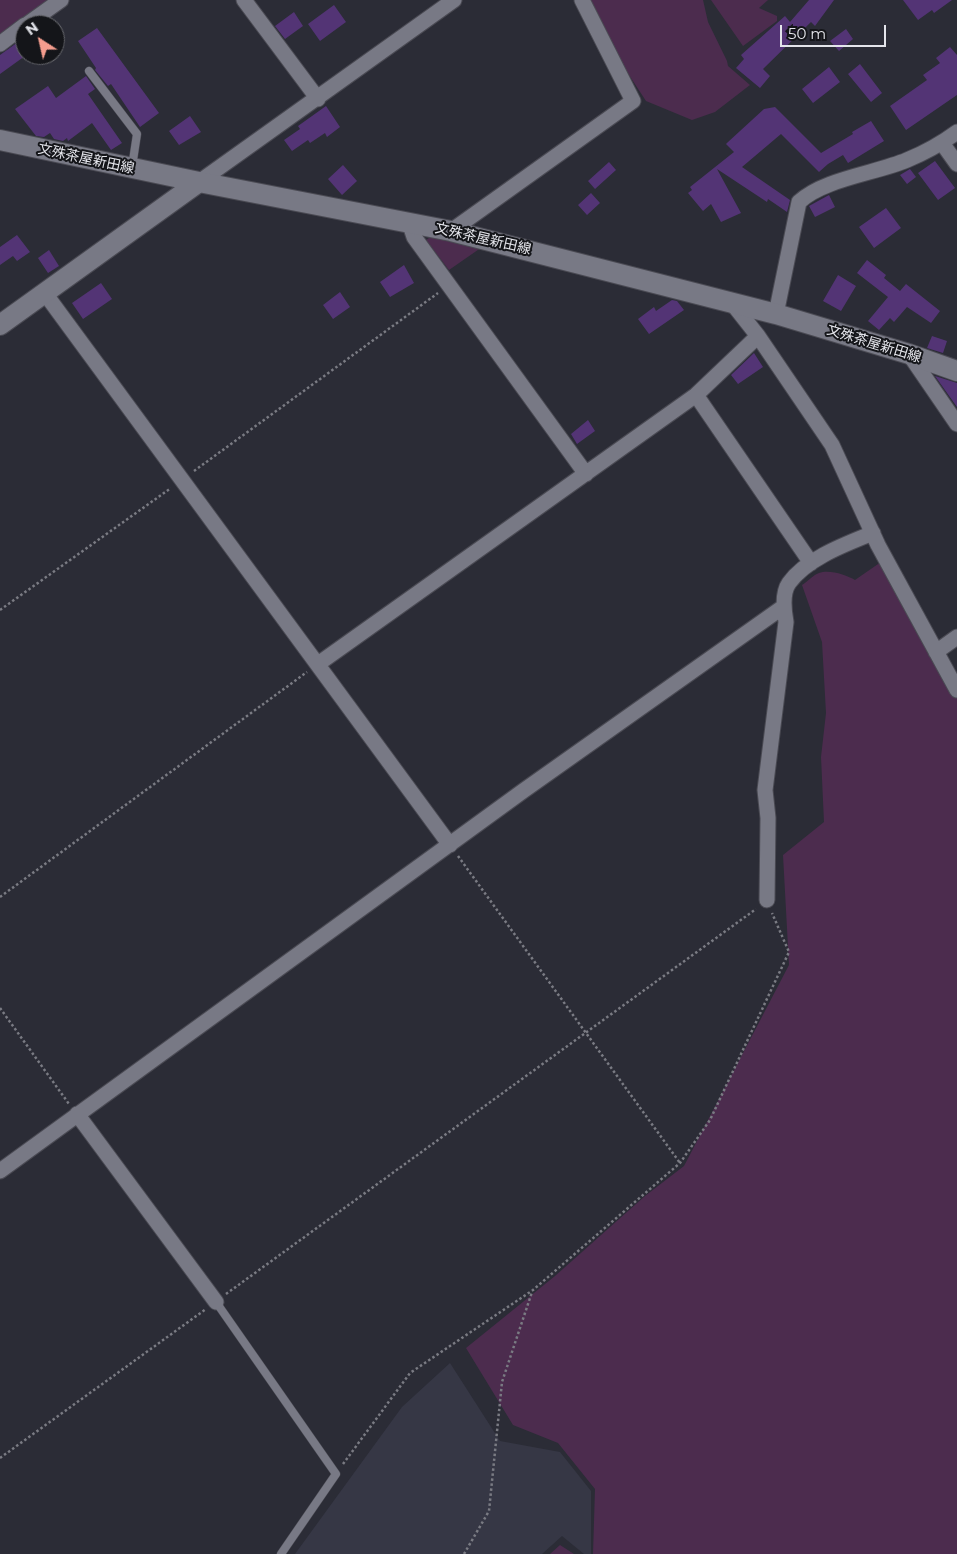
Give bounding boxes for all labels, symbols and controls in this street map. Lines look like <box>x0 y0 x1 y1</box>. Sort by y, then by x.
north arrow <box>15 15 65 65</box>
scale bar <box>782 15 888 47</box>
text: N <box>22 18 42 39</box>
text: 50 m <box>788 24 826 43</box>
street label: 文殊茶屋新田線 <box>36 141 136 177</box>
street label: 文殊茶屋新田線 <box>433 220 533 258</box>
street label: 文殊茶屋新田線 <box>825 322 923 366</box>

